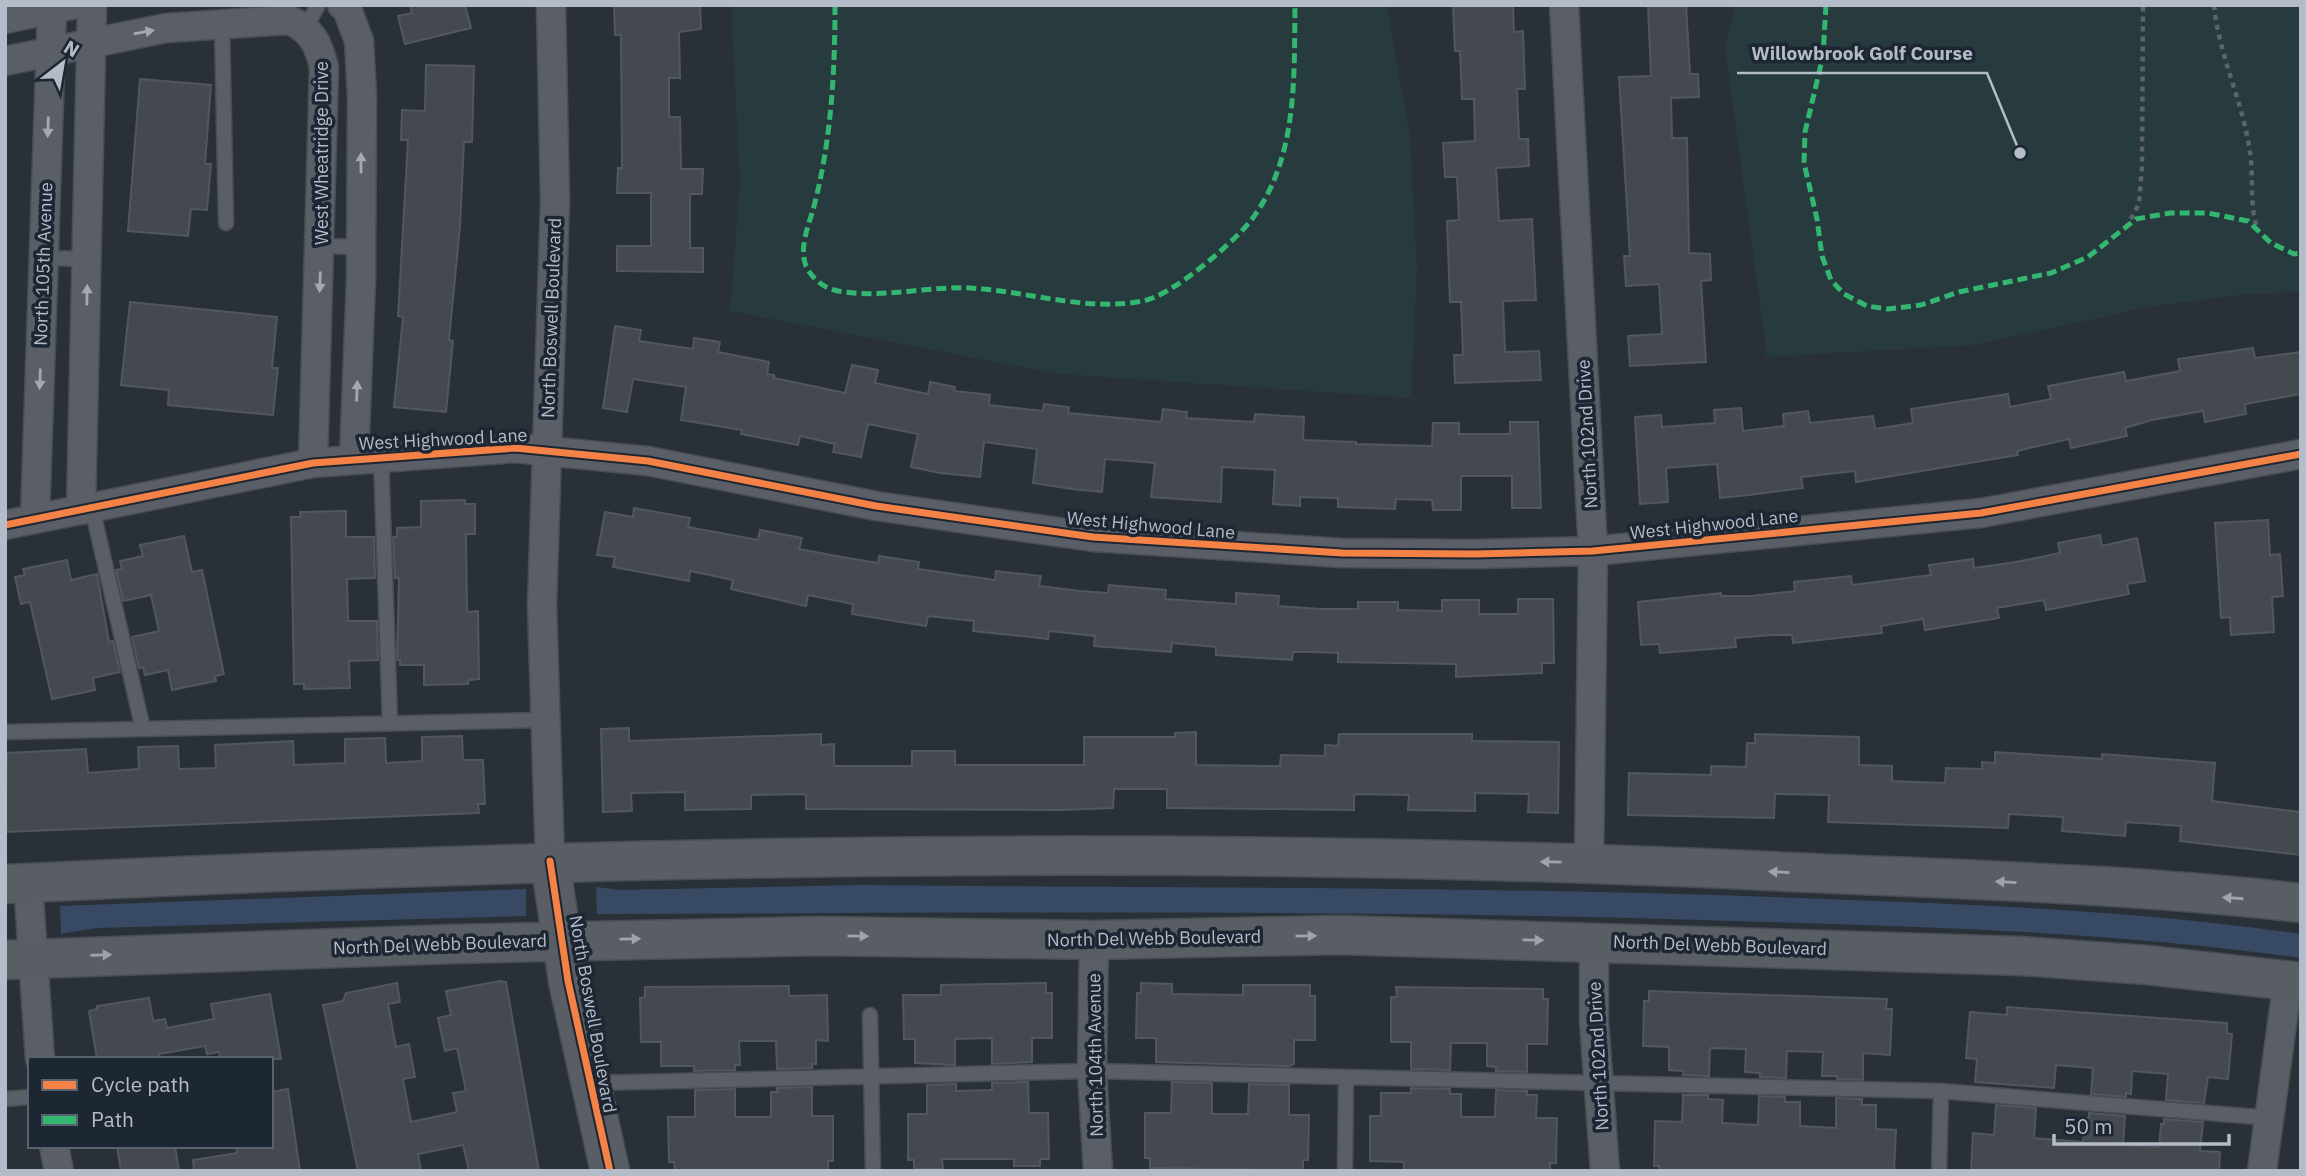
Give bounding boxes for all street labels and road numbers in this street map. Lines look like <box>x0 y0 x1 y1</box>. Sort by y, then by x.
street label: West Wheatridge Drive <box>310 61 333 245</box>
street label: North 105th Avenue <box>29 182 57 346</box>
street label: North Boswell Boulevard <box>536 218 566 418</box>
street label: North 102nd Drive <box>1572 359 1602 509</box>
street label: West Highwood Lane <box>358 423 528 455</box>
street label: West Highwood Lane <box>1629 504 1799 544</box>
street label: West Highwood Lane <box>1066 506 1236 544</box>
street label: North Boswell Boulevard <box>564 913 622 1115</box>
street label: North Del Webb Boulevard <box>1047 925 1261 951</box>
street label: North Del Webb Boulevard <box>333 929 547 959</box>
street label: North Del Webb Boulevard <box>1613 930 1827 960</box>
street label: North 104th Avenue <box>1082 973 1108 1137</box>
street label: North 102nd Drive <box>1583 981 1613 1131</box>

